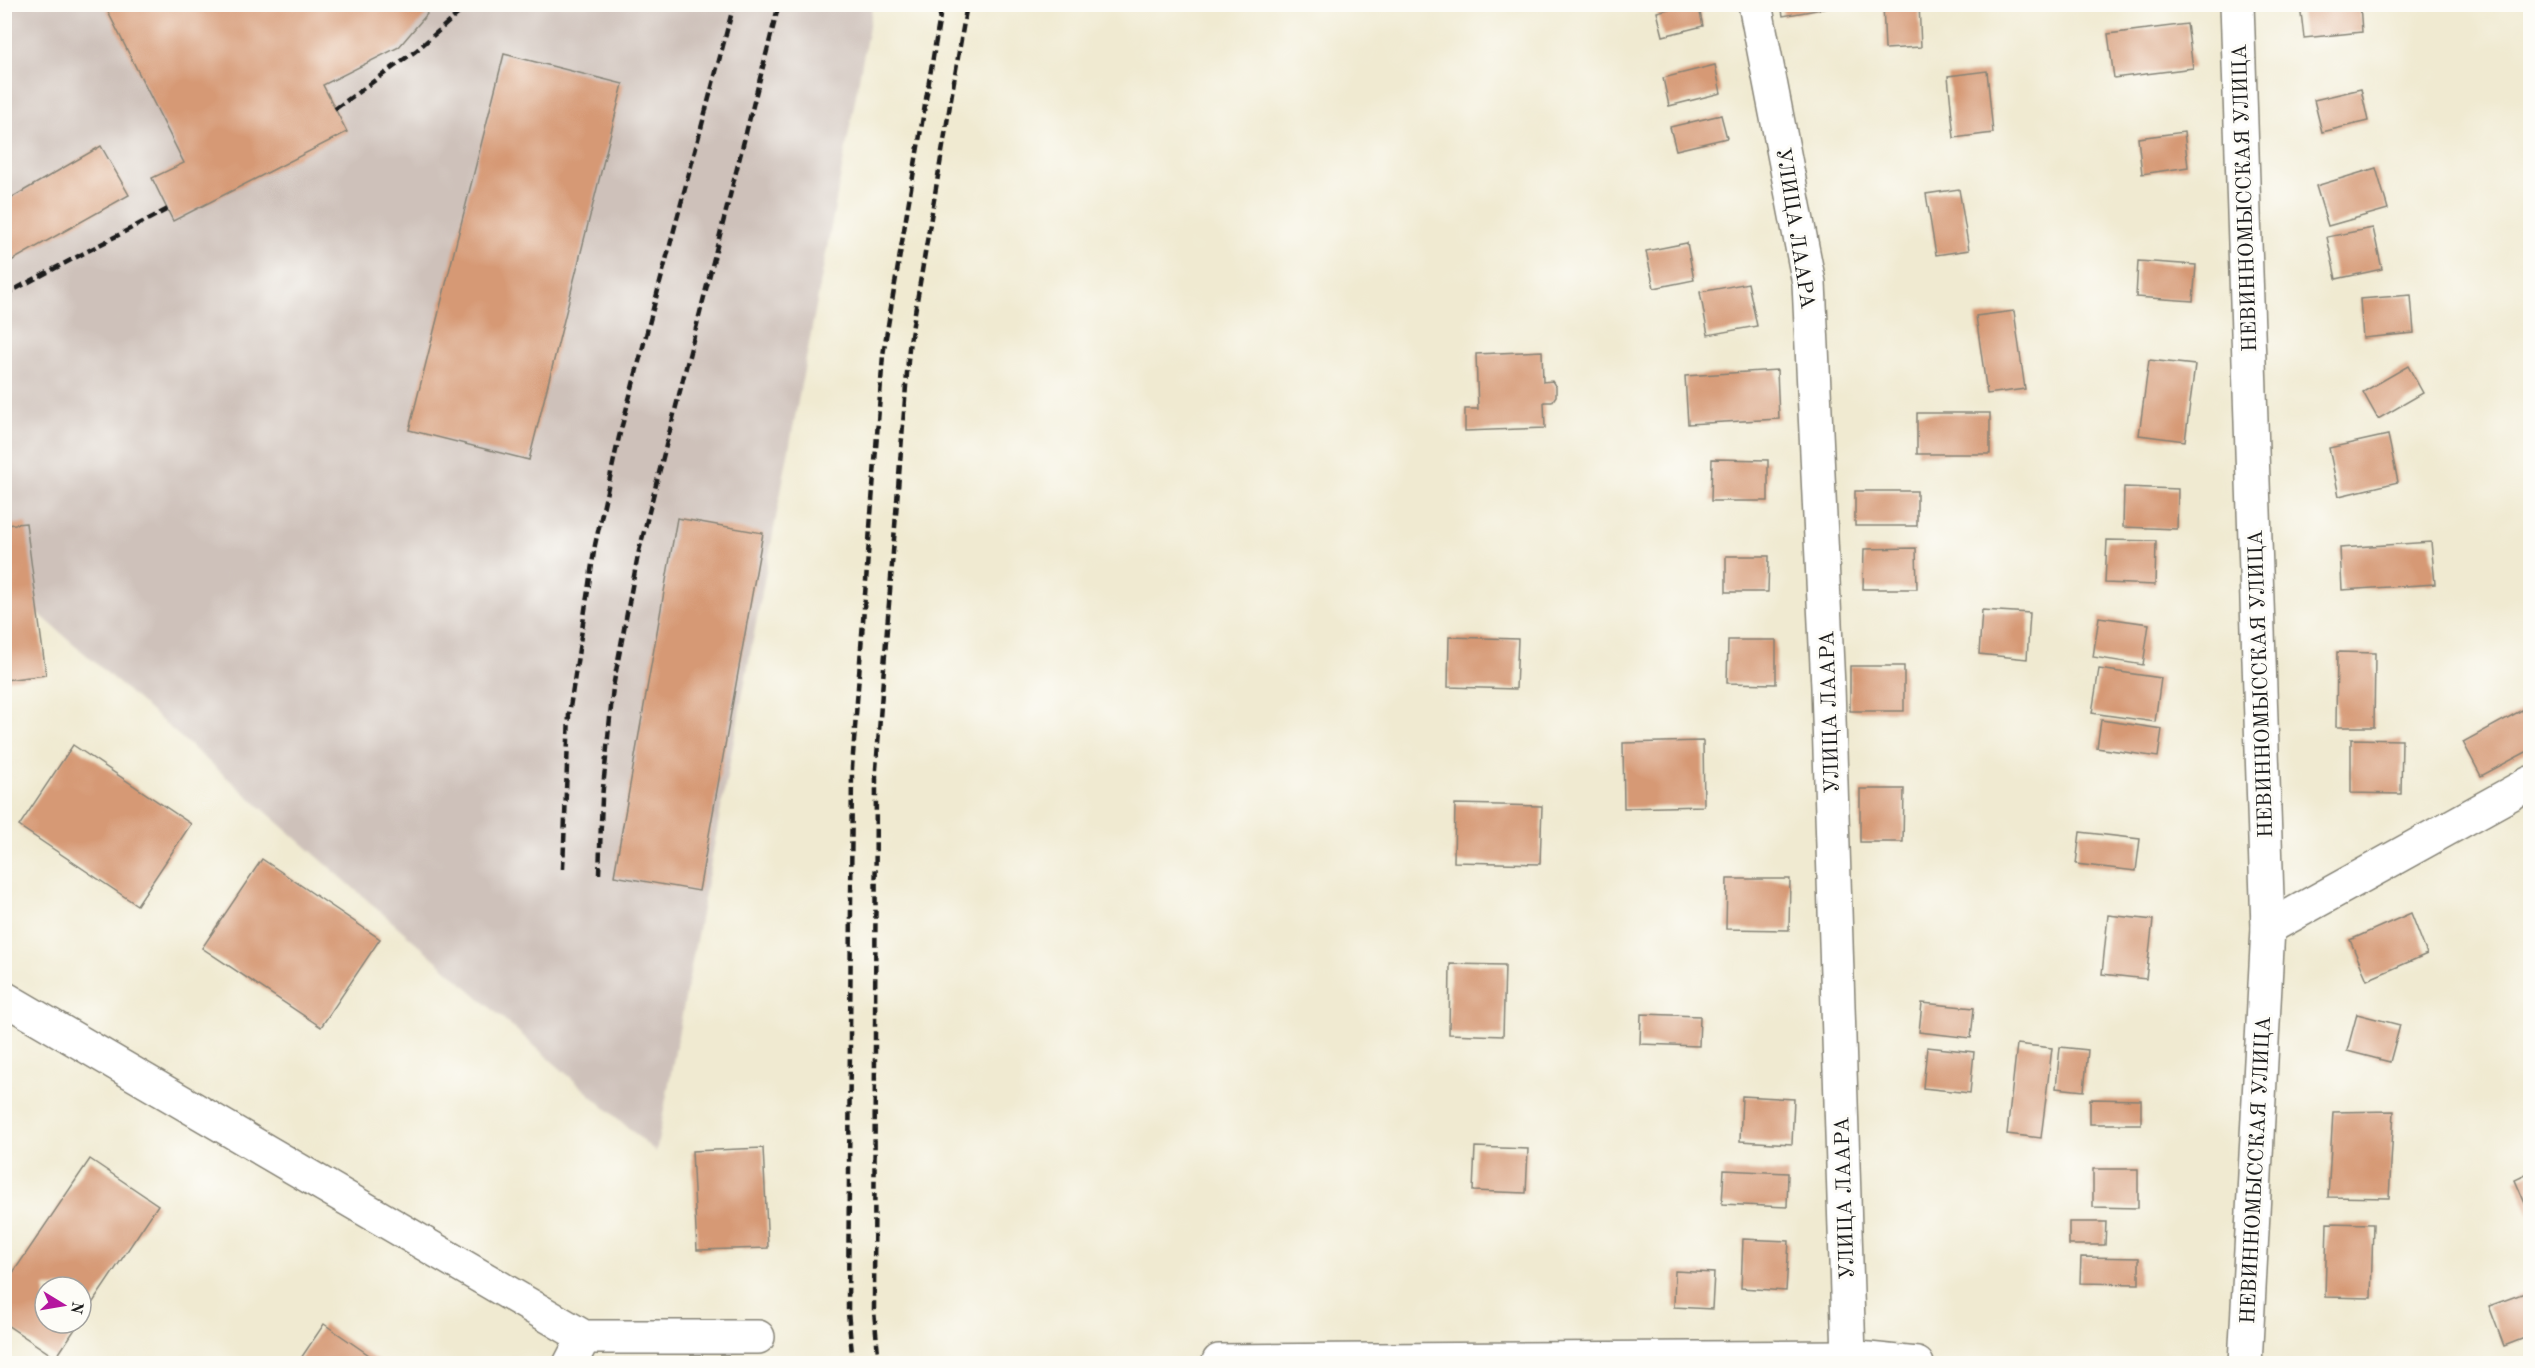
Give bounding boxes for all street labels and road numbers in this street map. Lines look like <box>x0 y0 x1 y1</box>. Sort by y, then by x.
street label: НЕВИННОМЫССКАЯ УЛИЦА <box>2230 44 2261 352</box>
street label: УЛИЦА ЛААРА <box>1771 146 1818 310</box>
street label: НЕВИННОМЫССКАЯ УЛИЦА <box>2246 530 2277 838</box>
street label: УЛИЦА ЛААРА <box>1817 630 1844 794</box>
street label: НЕВИННОМЫССКАЯ УЛИЦА <box>2238 1016 2275 1325</box>
street label: УЛИЦА ЛААРА <box>1832 1116 1859 1280</box>

